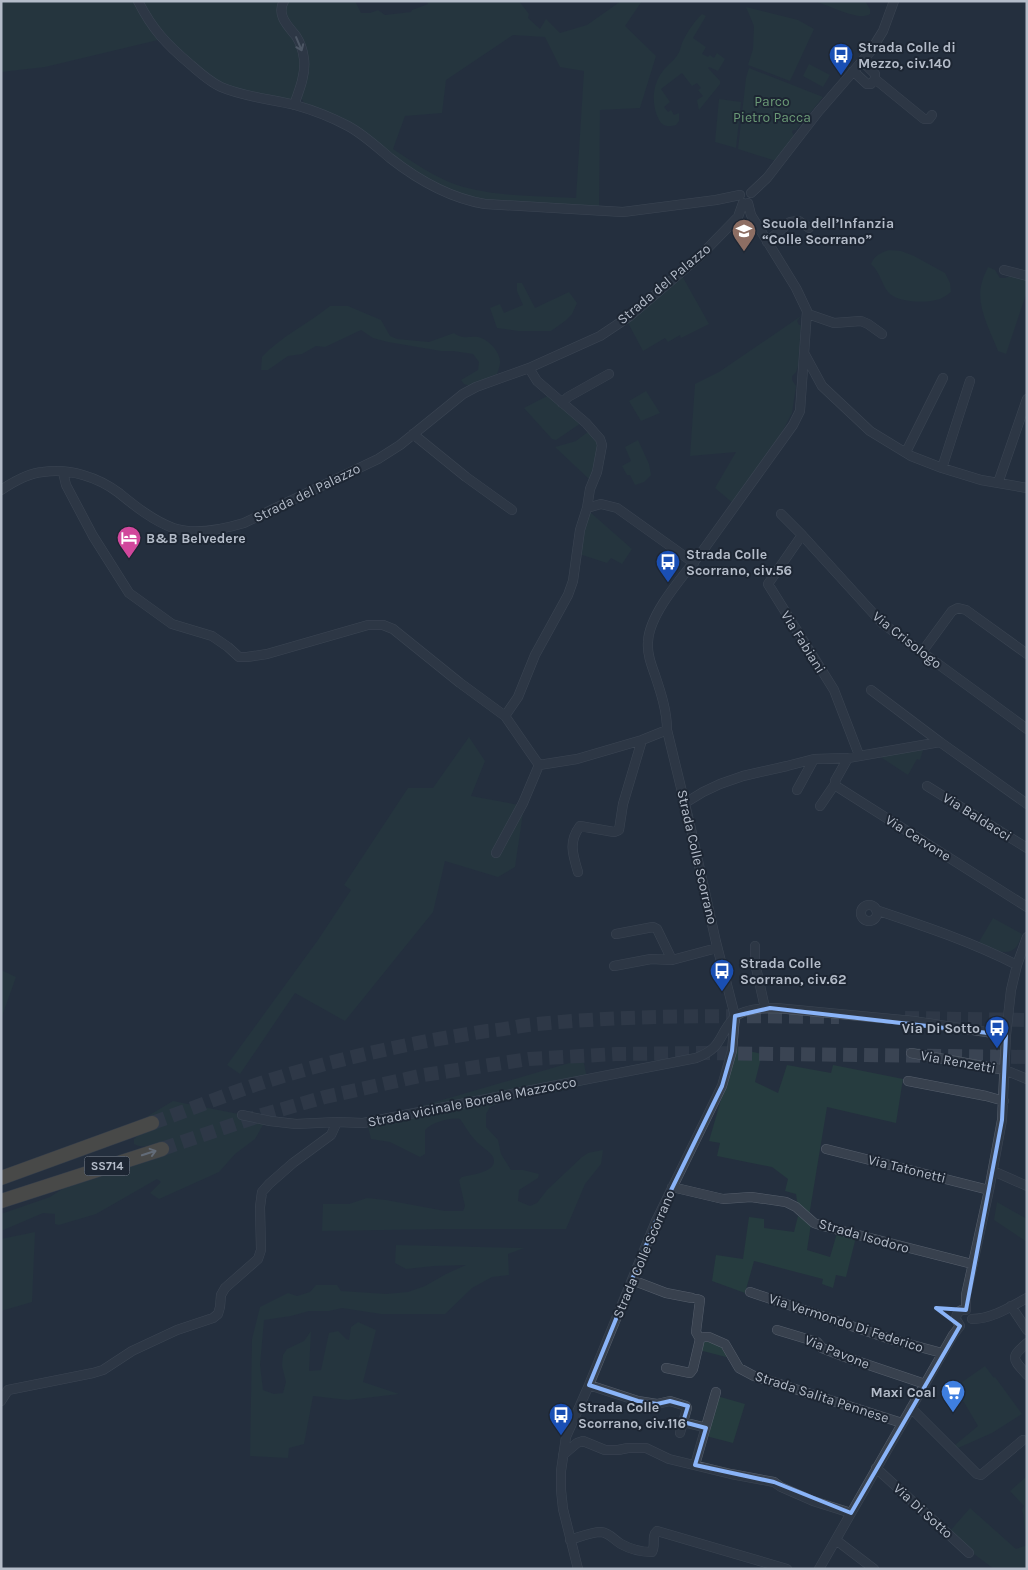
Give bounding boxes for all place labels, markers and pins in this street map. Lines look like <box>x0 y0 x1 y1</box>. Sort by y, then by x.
place label: Strada Colle di Mezzo, civ.140 <box>858 39 956 72</box>
bus stop icon: Strada Colle di Mezzo, civ.140 <box>828 42 854 76</box>
place label: Scuola dell’Infanzia “Colle Scorrano” <box>762 215 894 248</box>
school or university icon: Scuola dell’Infanzia “Colle Scorrano” <box>731 218 757 252</box>
hotel icon: B&B Belvedere <box>116 525 142 559</box>
place label: B&B Belvedere <box>146 530 246 547</box>
place label: Strada Colle Scorrano, civ.56 <box>686 546 792 579</box>
bus stop icon: Strada Colle Scorrano, civ.56 <box>655 549 681 583</box>
place label: Strada Colle Scorrano, civ.62 <box>740 955 846 988</box>
bus stop icon: Strada Colle Scorrano, civ.62 <box>709 958 735 992</box>
bus stop icon: Via Di Sotto <box>984 1015 1010 1049</box>
place label: Via Di Sotto <box>902 1020 980 1037</box>
supermarket icon: Maxi Coal <box>940 1379 966 1413</box>
place label: Maxi Coal <box>870 1384 936 1401</box>
place label: Strada Colle Scorrano, civ.116 <box>578 1399 686 1432</box>
bus stop icon: Strada Colle Scorrano, civ.116 <box>548 1402 574 1436</box>

